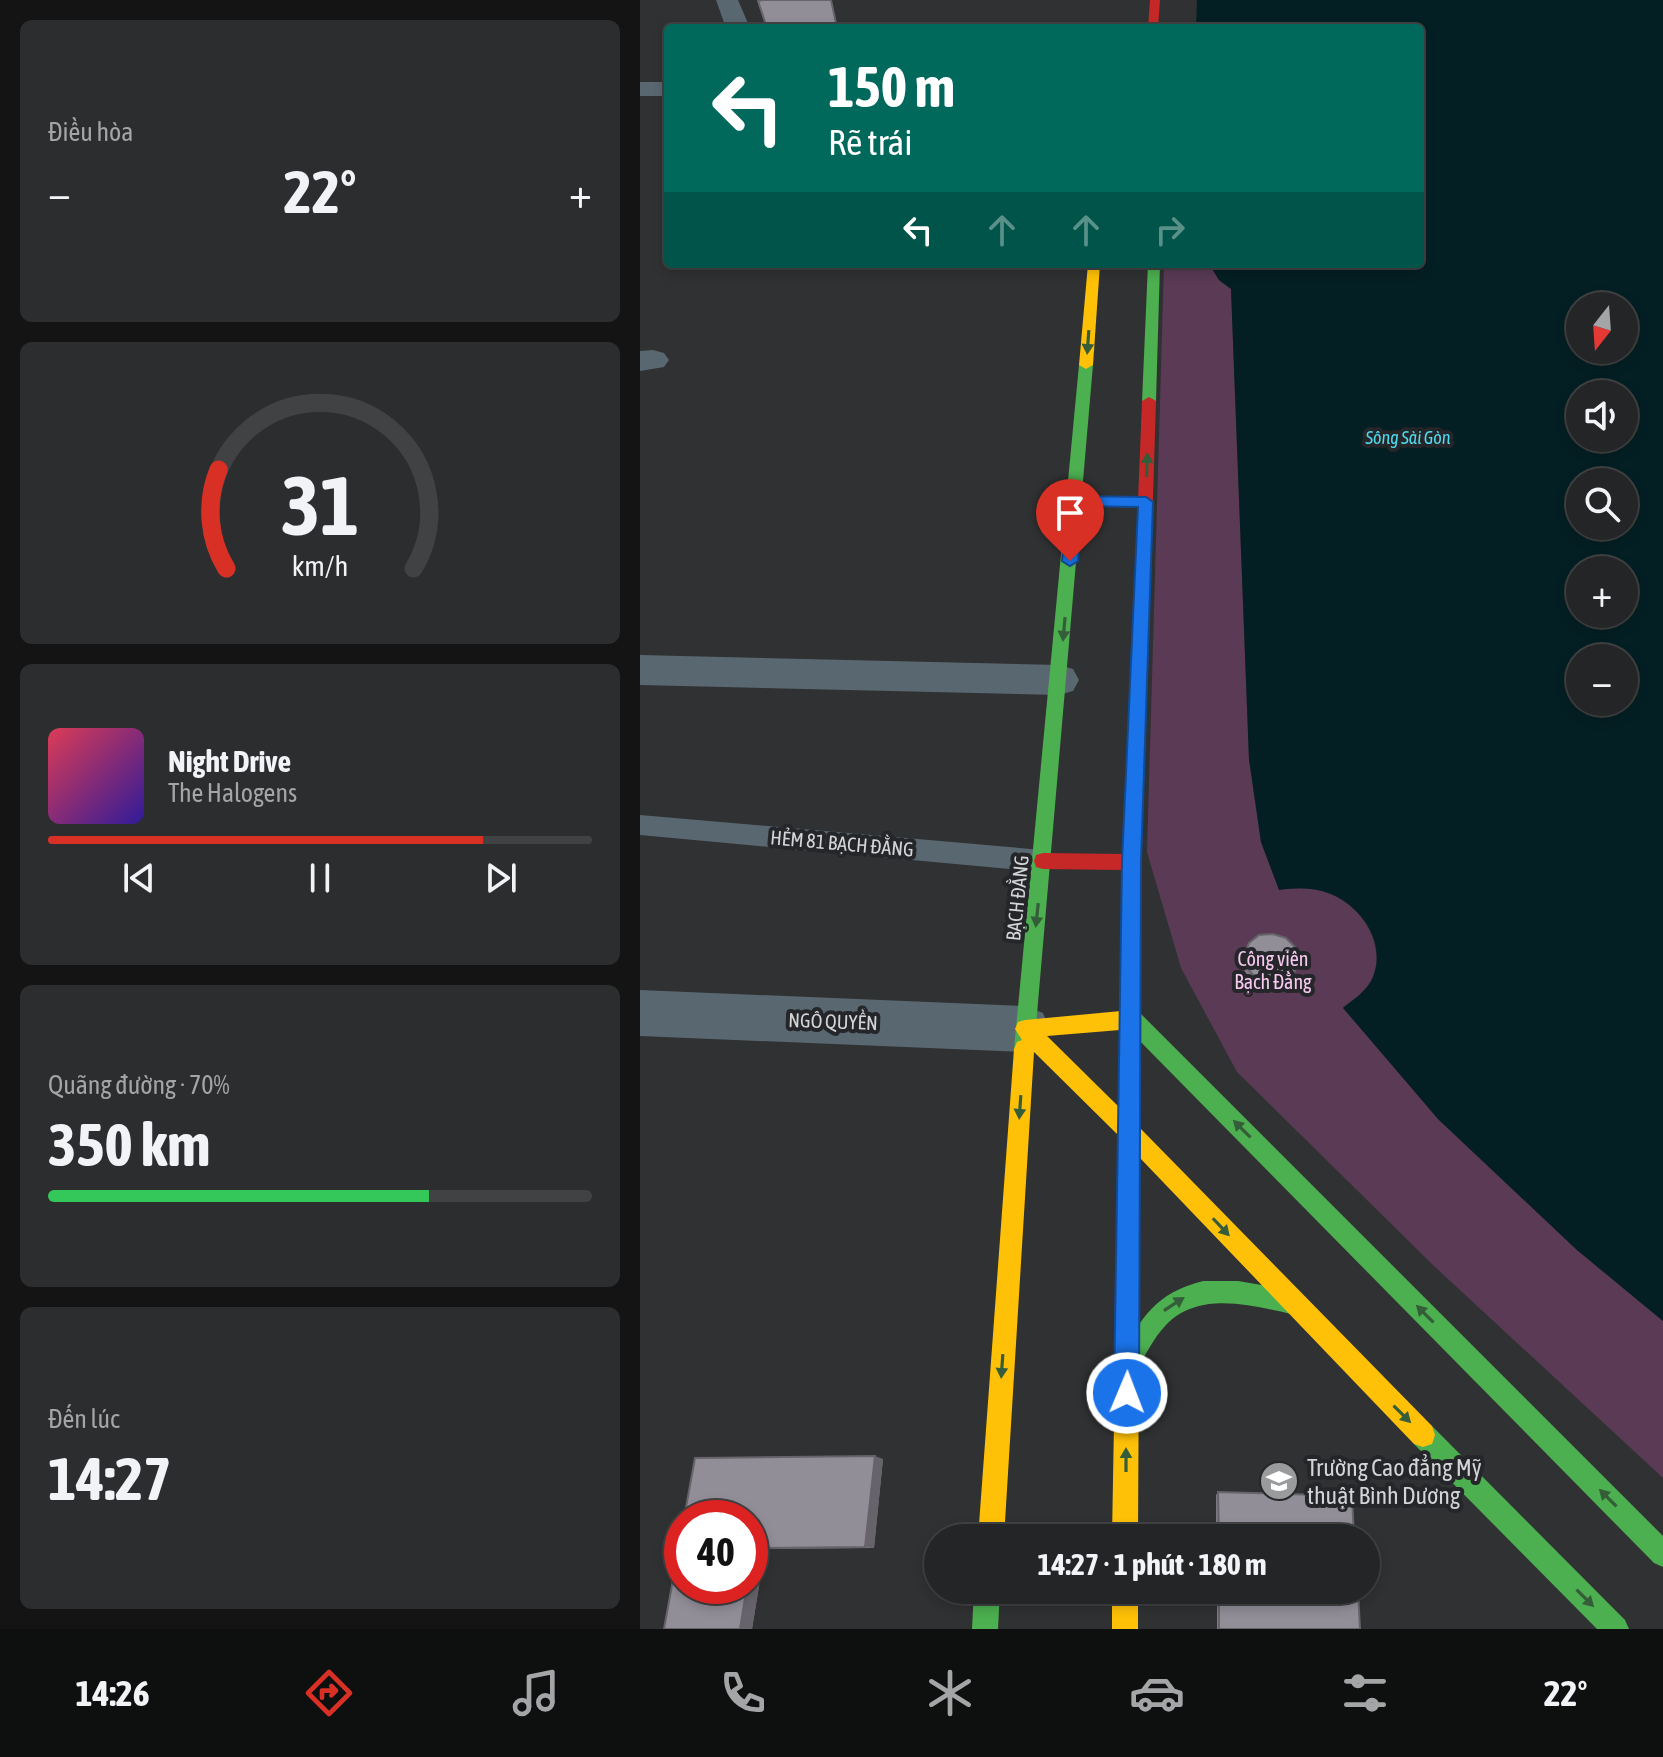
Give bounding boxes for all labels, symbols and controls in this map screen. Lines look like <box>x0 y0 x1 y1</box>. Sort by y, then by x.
text: 150 m <box>828 55 955 119</box>
icon: left <box>696 56 800 160</box>
text: Điều hòa <box>48 117 133 147</box>
text: Rẽ trái <box>828 121 913 163</box>
text: 22° <box>284 157 356 226</box>
text: − <box>48 167 71 217</box>
text: + <box>569 167 592 217</box>
icon: left <box>896 208 940 252</box>
icon: ahead <box>980 208 1024 252</box>
icon: ahead <box>1064 208 1108 252</box>
icon: right <box>1148 208 1192 252</box>
north arrow <box>1566 292 1638 364</box>
map controls <box>1566 292 1638 716</box>
one-way arrow <box>1081 330 1094 355</box>
button: sound <box>1566 380 1638 452</box>
water label: Sông Sài Gòn <box>1365 427 1451 448</box>
one-way arrow <box>1141 452 1154 477</box>
text: 31 <box>281 456 359 552</box>
button: search <box>1566 468 1638 540</box>
pin <box>1036 479 1104 561</box>
icon: arrive <box>1048 491 1092 535</box>
text: km/h <box>292 549 348 582</box>
button: + <box>1566 556 1638 628</box>
one-way arrow <box>1057 617 1070 642</box>
button: − <box>1566 644 1638 716</box>
text: Night Drive <box>168 744 291 778</box>
text: The Halogens <box>168 778 297 808</box>
street label: HẺM 81 BẠCH ĐẰNG <box>769 823 915 861</box>
street label: BẠCH ĐẰNG <box>999 854 1033 942</box>
icon: previous <box>117 856 161 900</box>
icon: pause <box>298 856 342 900</box>
icon: next <box>479 856 523 900</box>
one-way arrow <box>1031 903 1044 928</box>
park label: Công viên Bạch Đằng <box>1234 947 1312 993</box>
street label: NGÔ QUYỀN <box>788 1006 878 1034</box>
text: Quãng đường · 70% <box>48 1070 230 1100</box>
one-way arrow <box>1013 1095 1026 1120</box>
text: 350 km <box>48 1110 210 1179</box>
one-way arrow <box>1233 1121 1252 1139</box>
one-way arrow <box>1212 1217 1230 1236</box>
one-way arrow <box>1164 1297 1185 1312</box>
one-way arrow <box>1416 1305 1435 1324</box>
position arrow <box>1085 1351 1169 1435</box>
one-way arrow <box>995 1354 1008 1379</box>
text: Đến lúc <box>48 1404 120 1434</box>
one-way arrow <box>1392 1404 1411 1423</box>
text: 14:27 <box>48 1444 171 1513</box>
one-way arrow <box>1120 1447 1132 1472</box>
place label: Trường Cao đẳng Mỹ thuật Bình Dương <box>1307 1453 1482 1509</box>
school or university icon: Trường Cao đẳng Mỹ thuật Bình Dương <box>1258 1460 1300 1502</box>
one-way arrow <box>1599 1489 1618 1508</box>
speed limit sign: 40 <box>664 1500 768 1604</box>
text: 14:27 · 1 phút · 180 m <box>1037 1547 1267 1581</box>
one-way arrow <box>1575 1588 1594 1607</box>
icon: directions <box>301 1665 357 1721</box>
icon: music <box>508 1665 564 1721</box>
icon: phone <box>715 1665 771 1721</box>
icon: climate <box>922 1665 978 1721</box>
icon: car <box>1129 1665 1185 1721</box>
icon: filters <box>1337 1665 1393 1721</box>
text: 14:26 <box>76 1672 150 1714</box>
text: 22° <box>1544 1672 1587 1714</box>

